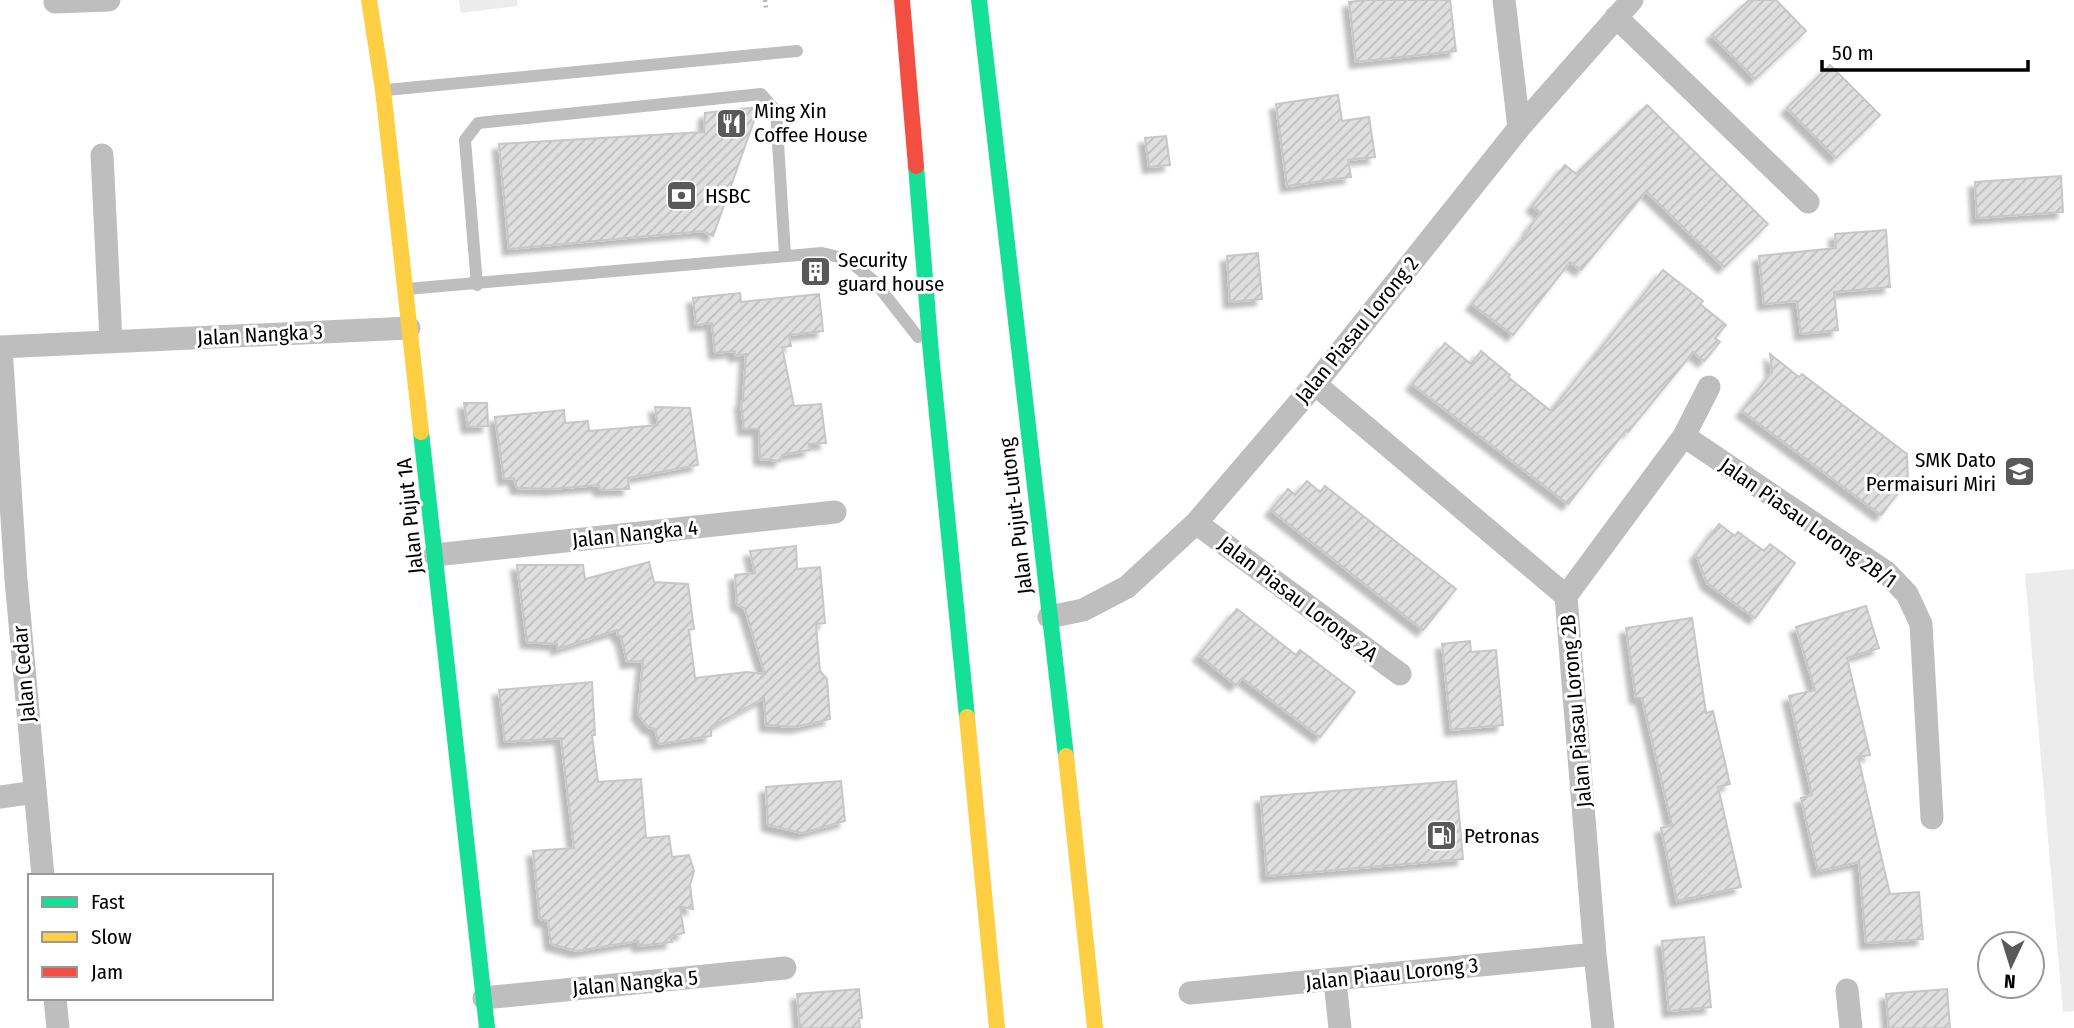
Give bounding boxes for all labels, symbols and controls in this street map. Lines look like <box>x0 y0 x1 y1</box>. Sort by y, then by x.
scale bar <box>1822 28 2028 72</box>
text: 50 m <box>1832 40 1874 66</box>
place label: Ming Xin Coffee House <box>754 98 868 148</box>
restaurant icon: Ming Xin Coffee House <box>714 106 748 140</box>
bank icon: HSBC <box>665 179 699 213</box>
place label: HSBC <box>705 183 751 209</box>
place label: Security guard house <box>838 247 944 297</box>
street label: Jalan Piasau Lorong 2 <box>1290 251 1424 409</box>
building icon: Security guard house <box>798 255 832 289</box>
street label: Jalan Nangka 3 <box>197 319 323 351</box>
street label: Jalan Pujut-Lutong <box>993 436 1039 596</box>
place label: SMK Dato Permaisuri Miri <box>1866 447 1996 497</box>
street label: Jalan Piasau Lorong 2B/1 <box>1715 452 1901 594</box>
school or university icon: SMK Dato Permaisuri Miri <box>2002 455 2036 489</box>
street label: Jalan Pujut 1A <box>391 457 429 575</box>
street label: Jalan Nangka 4 <box>571 514 699 554</box>
street label: Jalan Piasau Lorong 2A <box>1213 531 1383 667</box>
street label: Jalan Piasau Lorong 2B <box>1555 614 1597 808</box>
street label: Jalan Cedar <box>7 624 41 723</box>
fuel station icon: Petronas <box>1424 819 1458 853</box>
place label: Petronas <box>1464 823 1540 849</box>
legend <box>28 874 273 1000</box>
text: Fast <box>91 889 125 915</box>
text: Slow <box>91 924 132 950</box>
north arrow <box>1976 930 2046 1000</box>
street label: Jalan Piaau Lorong 3 <box>1304 952 1480 996</box>
text: Jam <box>91 959 123 985</box>
street label: Jalan Nangka 5 <box>571 965 699 1001</box>
text: N <box>2003 970 2016 993</box>

